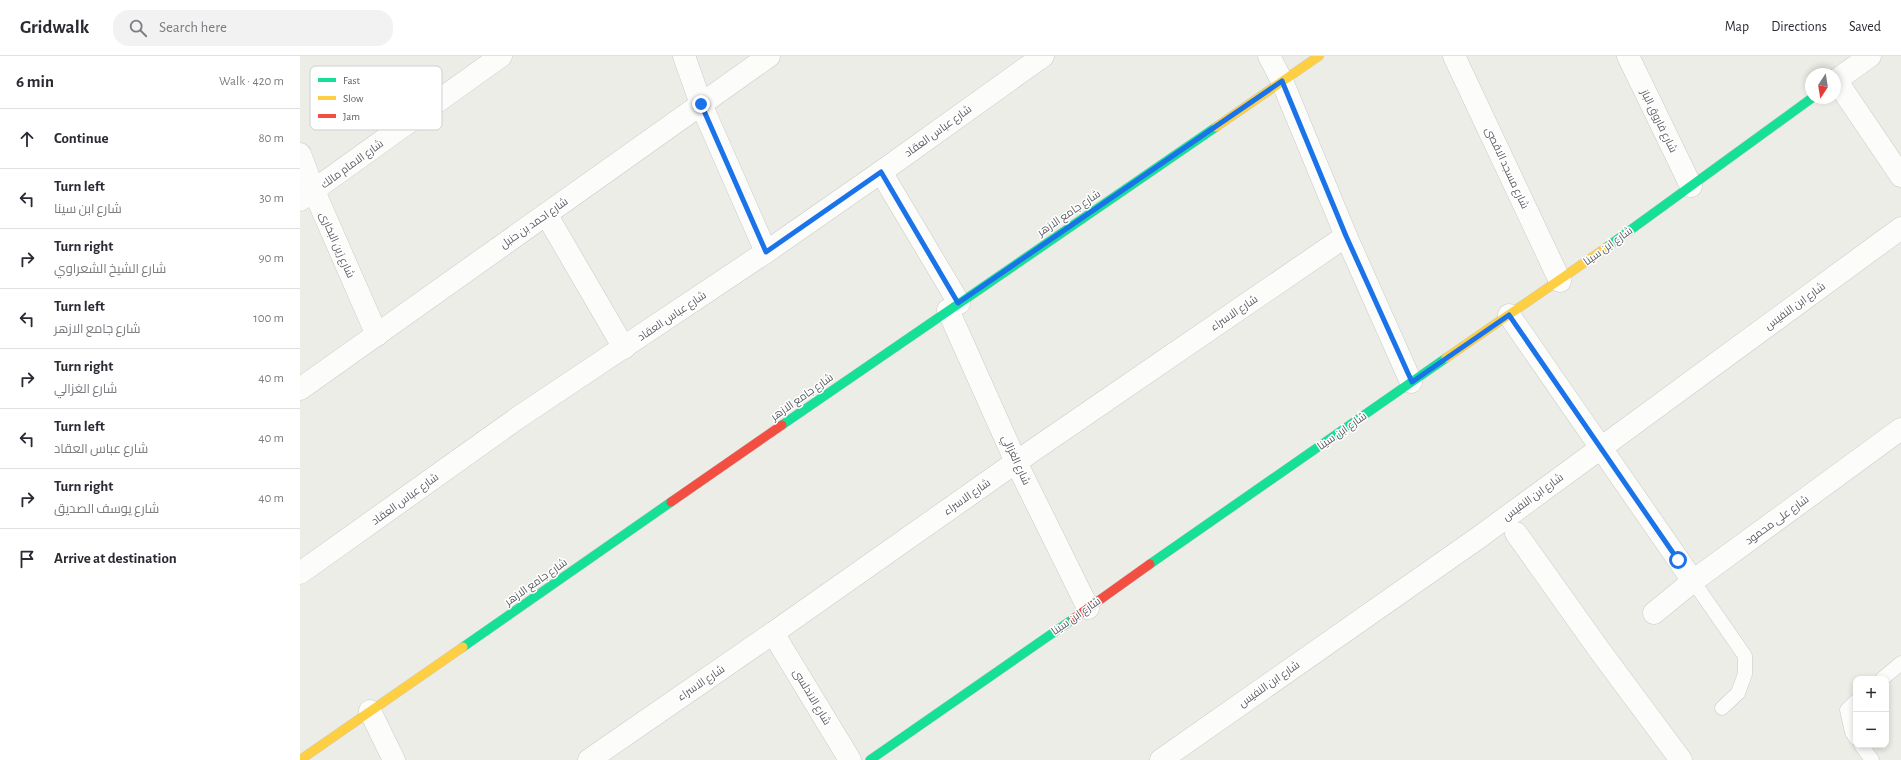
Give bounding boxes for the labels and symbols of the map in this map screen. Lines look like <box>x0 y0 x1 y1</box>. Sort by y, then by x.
legend <box>310 66 442 130</box>
north arrow <box>1805 68 1841 104</box>
text: Fast <box>343 75 361 86</box>
street label: شارع فاروق الباز <box>1637 87 1679 155</box>
text: Slow <box>343 93 364 104</box>
route end <box>692 95 710 113</box>
street label: شارع عباس العقاد <box>902 103 975 161</box>
text: Jam <box>343 111 360 122</box>
street label: شارع مسجد الاقصى <box>1481 126 1531 211</box>
street label: شارع الامام مالك <box>319 138 387 192</box>
street label: شارع جامع الازهر <box>1035 188 1104 240</box>
street label: شارع احمد بن حنبل <box>498 196 571 252</box>
street label: شارع زين البخارى <box>316 210 357 281</box>
street label: شارع ابن سينا <box>1582 225 1636 269</box>
street label: شارع ابن النفيس <box>1763 280 1828 333</box>
street label: شارع عباس العقاد <box>636 289 709 345</box>
street label: شارع الاسراء <box>1208 293 1261 334</box>
street label: شارع جامع الازهر <box>768 371 836 425</box>
street label: شارع ابن سينا <box>1315 410 1370 454</box>
street label: شارع الغزالي <box>997 433 1032 488</box>
street label: شارع عباس العقاد <box>369 471 442 529</box>
street label: شارع ابن النفيس <box>1501 471 1566 524</box>
street label: شارع الاسراء <box>942 477 994 519</box>
street label: شارع على محمود <box>1743 493 1812 548</box>
route start <box>1669 551 1687 569</box>
street label: شارع جامع الازهر <box>502 556 570 610</box>
street label: شارع ابن سينا <box>1049 595 1104 639</box>
street label: شارع ابن النفيس <box>1236 659 1303 711</box>
street label: شارع الاسراء <box>675 663 728 704</box>
street label: شارع الاندلسى <box>789 667 833 728</box>

